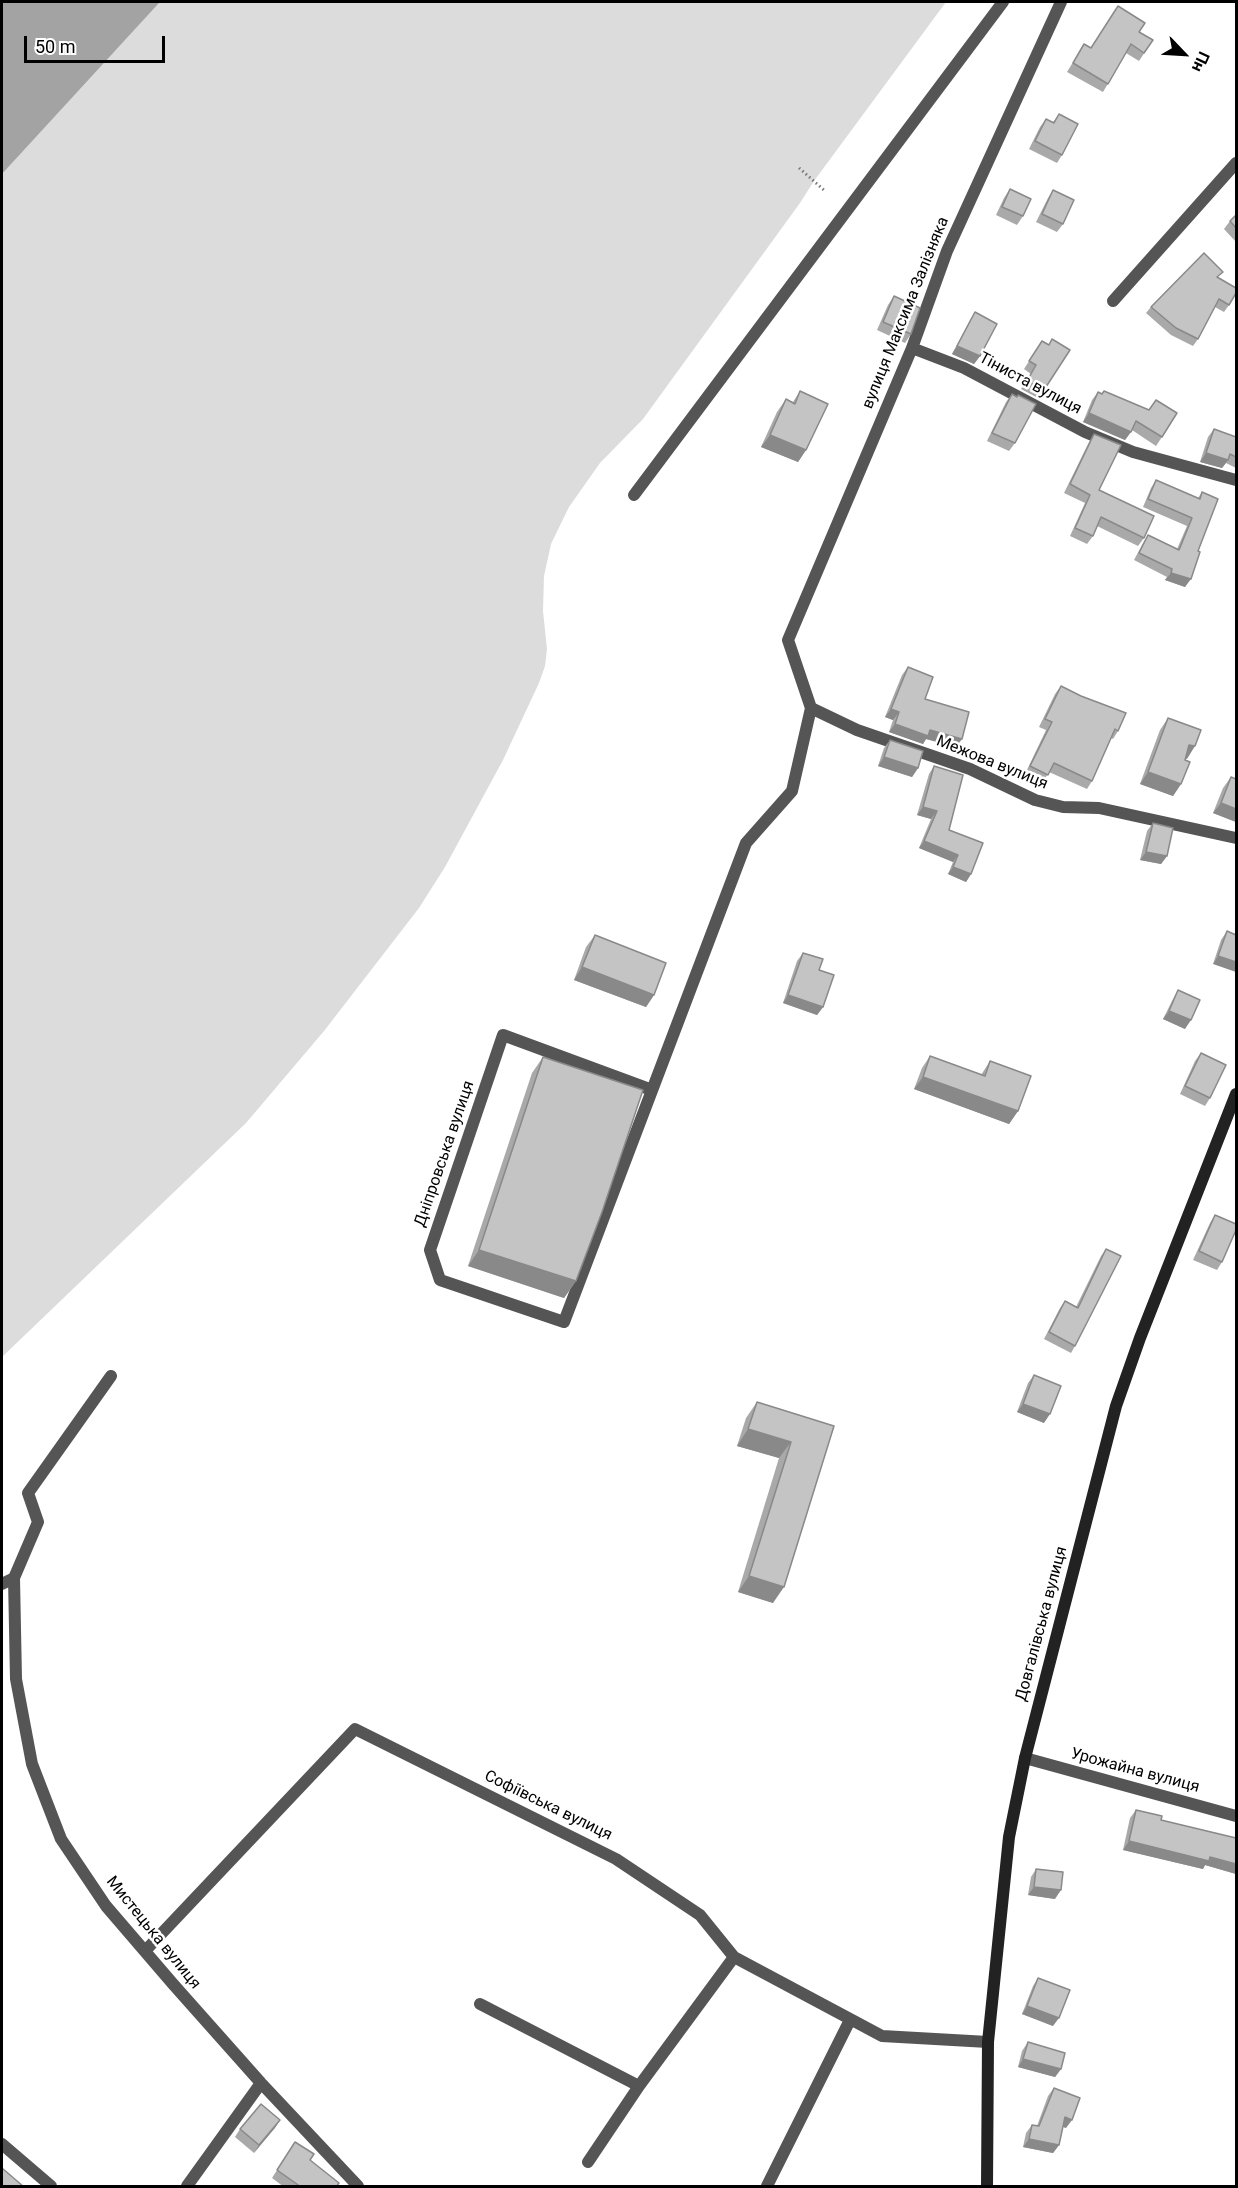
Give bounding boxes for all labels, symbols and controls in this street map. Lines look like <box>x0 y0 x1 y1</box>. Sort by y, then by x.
scale bar <box>27 24 168 62</box>
north arrow <box>1154 24 1214 84</box>
text: 50 m <box>35 36 75 57</box>
text: Пн <box>1188 49 1214 75</box>
street label: вулиця Максима Залізняка <box>859 214 953 412</box>
street label: Тіниста вулиця <box>975 349 1085 419</box>
street label: Межова вулиця <box>933 732 1051 794</box>
street label: Дніпровська вулиця <box>411 1078 479 1230</box>
street label: Довгалівська вулиця <box>1012 1544 1072 1704</box>
street label: Урожайна вулиця <box>1069 1745 1201 1797</box>
street label: Софіївська вулиця <box>481 1767 615 1845</box>
street label: Мистецька вулиця <box>102 1873 204 1993</box>

